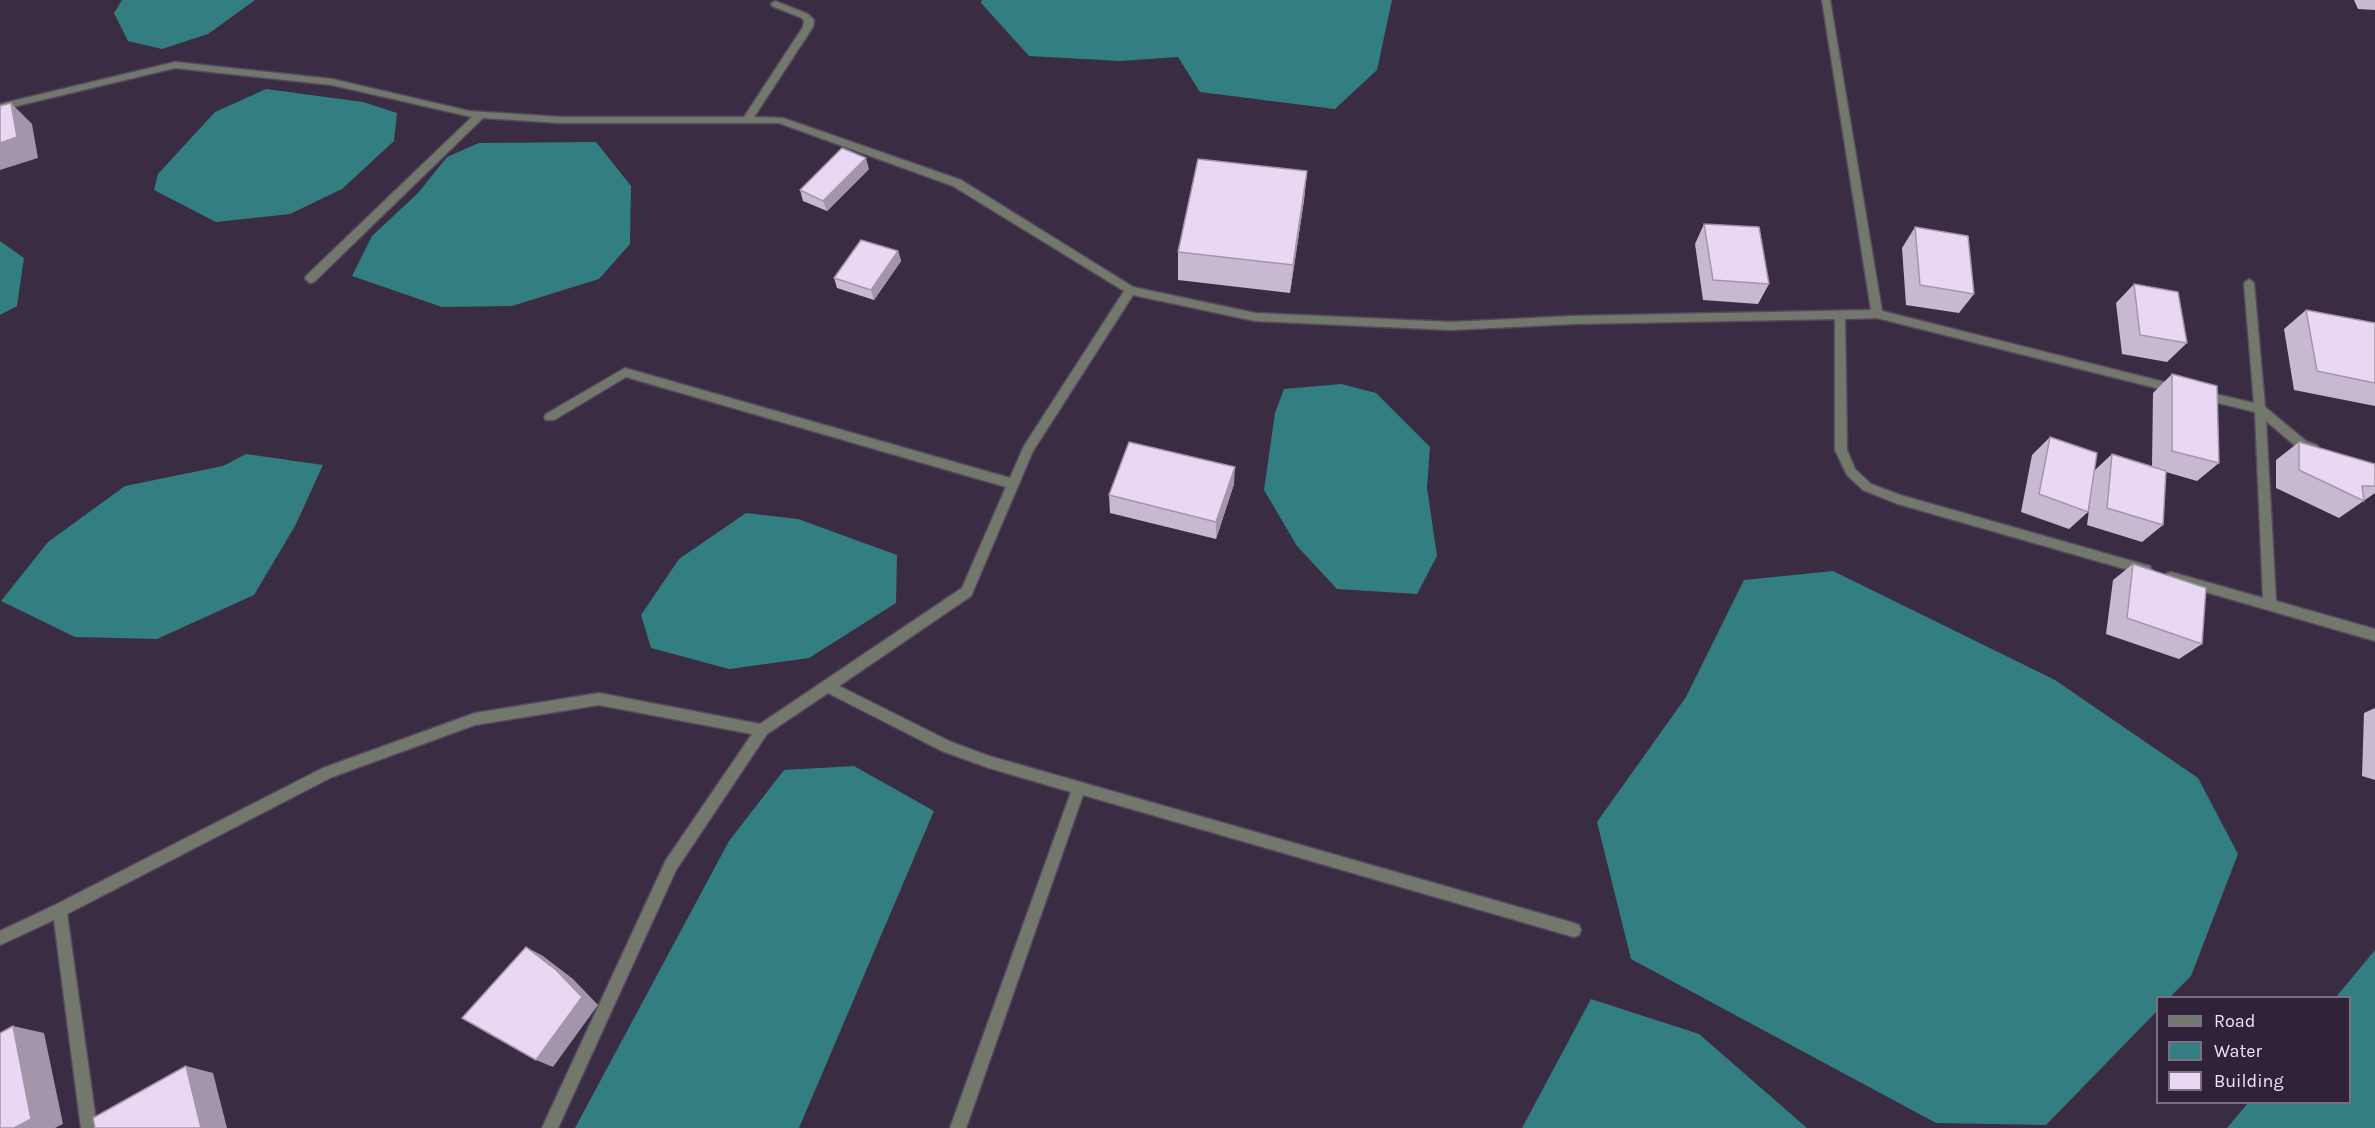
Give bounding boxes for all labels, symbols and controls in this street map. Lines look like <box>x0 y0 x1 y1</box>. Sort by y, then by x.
legend <box>2156 996 2351 1104</box>
text: Road <box>2214 1010 2255 1032</box>
text: Water <box>2214 1040 2262 1062</box>
text: Building <box>2214 1070 2284 1092</box>

